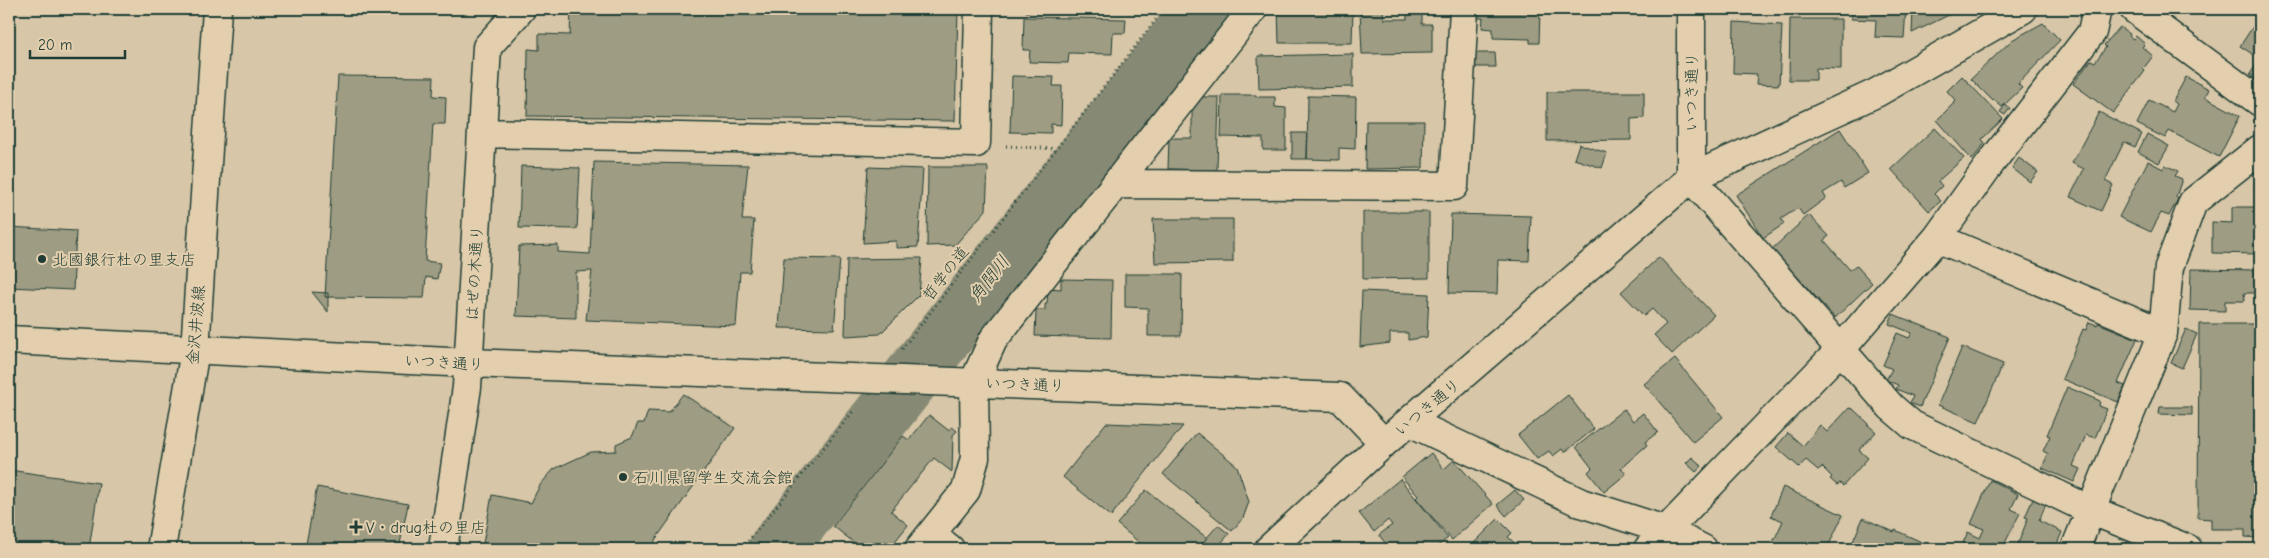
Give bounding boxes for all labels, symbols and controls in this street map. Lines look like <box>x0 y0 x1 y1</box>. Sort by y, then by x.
scale bar <box>30 28 125 60</box>
text: 20 m <box>38 36 72 54</box>
street label: いつき通り <box>1683 52 1701 132</box>
street label: はぜの木通り <box>463 225 486 321</box>
street label: 哲学の道 <box>919 243 973 304</box>
place label: 北國銀行杜の里支店 <box>52 251 196 269</box>
water label: 角間川 <box>964 252 1014 307</box>
marker: 北國銀行杜の里支店 <box>36 253 48 265</box>
street label: 金沢井波線 <box>184 284 208 366</box>
street label: いつき通り <box>404 352 484 374</box>
street label: いつき通り <box>985 375 1065 395</box>
street label: いつき通り <box>1391 375 1464 440</box>
place label: 石川県留学生交流会館 <box>633 469 793 487</box>
marker: 石川県留学生交流会館 <box>617 471 629 483</box>
place label: V・drug杜の里店 <box>366 519 486 537</box>
marker: V・drug杜の里店 <box>350 521 362 533</box>

